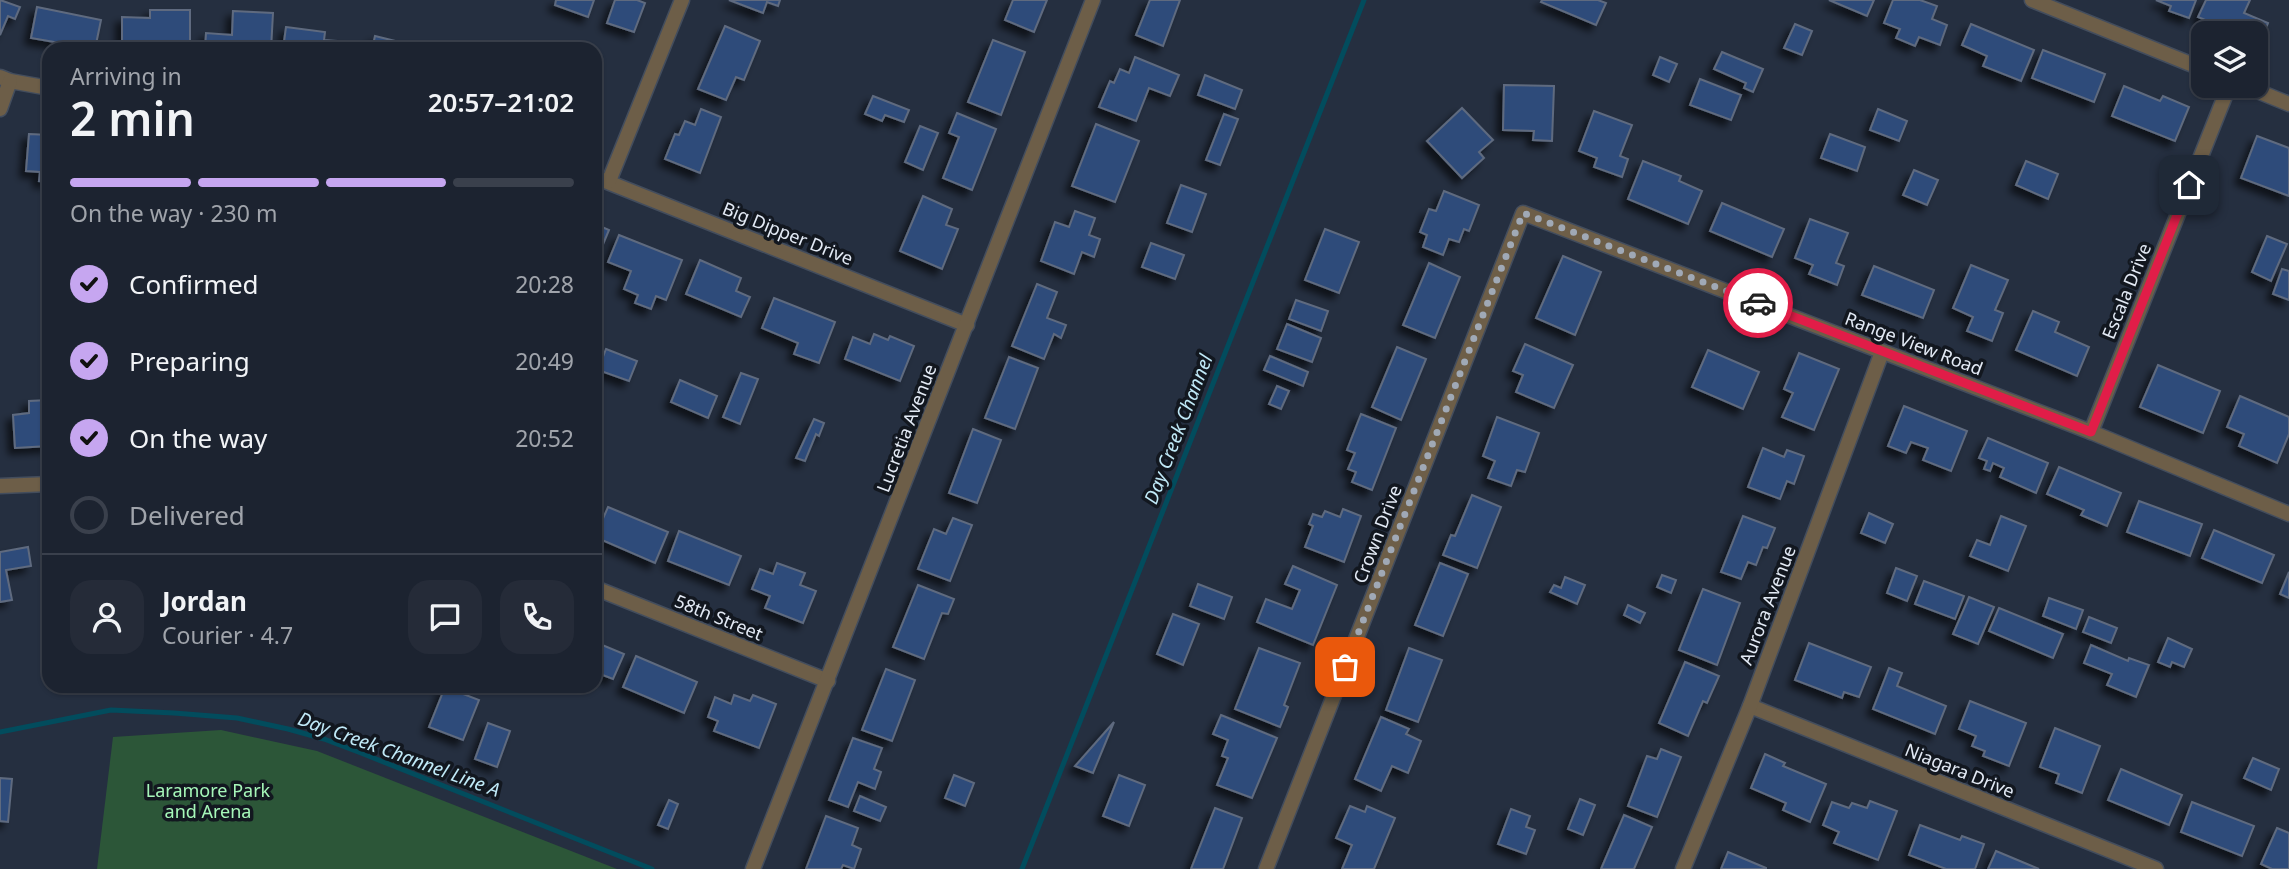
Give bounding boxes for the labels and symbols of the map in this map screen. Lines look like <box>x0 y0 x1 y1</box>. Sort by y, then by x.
pin <box>2159 155 2219 215</box>
street label: Big Dipper Drive <box>719 196 857 270</box>
street label: Escala Drive <box>2096 240 2156 342</box>
courier <box>1723 268 1793 338</box>
street label: Range View Road <box>1842 306 1986 380</box>
water label: Day Creek Channel <box>1138 349 1219 508</box>
street label: Lucretia Avenue <box>871 360 941 496</box>
street label: Crown Drive <box>1347 481 1407 587</box>
street label: Aurora Avenue <box>1733 542 1801 668</box>
street label: 58th Street <box>671 588 767 646</box>
pin <box>1315 637 1375 697</box>
water label: Day Creek Channel Line A <box>294 705 504 803</box>
street label: Niagara Drive <box>1902 737 2018 803</box>
park label: Laramore Park and Arena <box>146 778 271 823</box>

